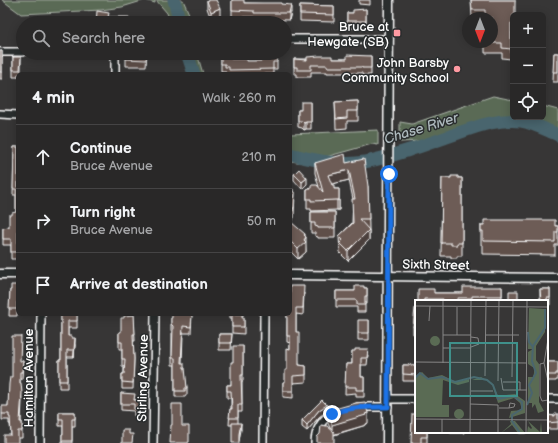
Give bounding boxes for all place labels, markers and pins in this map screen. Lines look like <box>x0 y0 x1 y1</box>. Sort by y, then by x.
place label: Bruce at Hewgate (SB) <box>307 19 389 50</box>
marker: Bruce at Hewgate (SB) <box>392 28 402 38</box>
place label: John Barsby Community School <box>341 55 449 86</box>
marker: John Barsby Community School <box>452 64 462 74</box>

